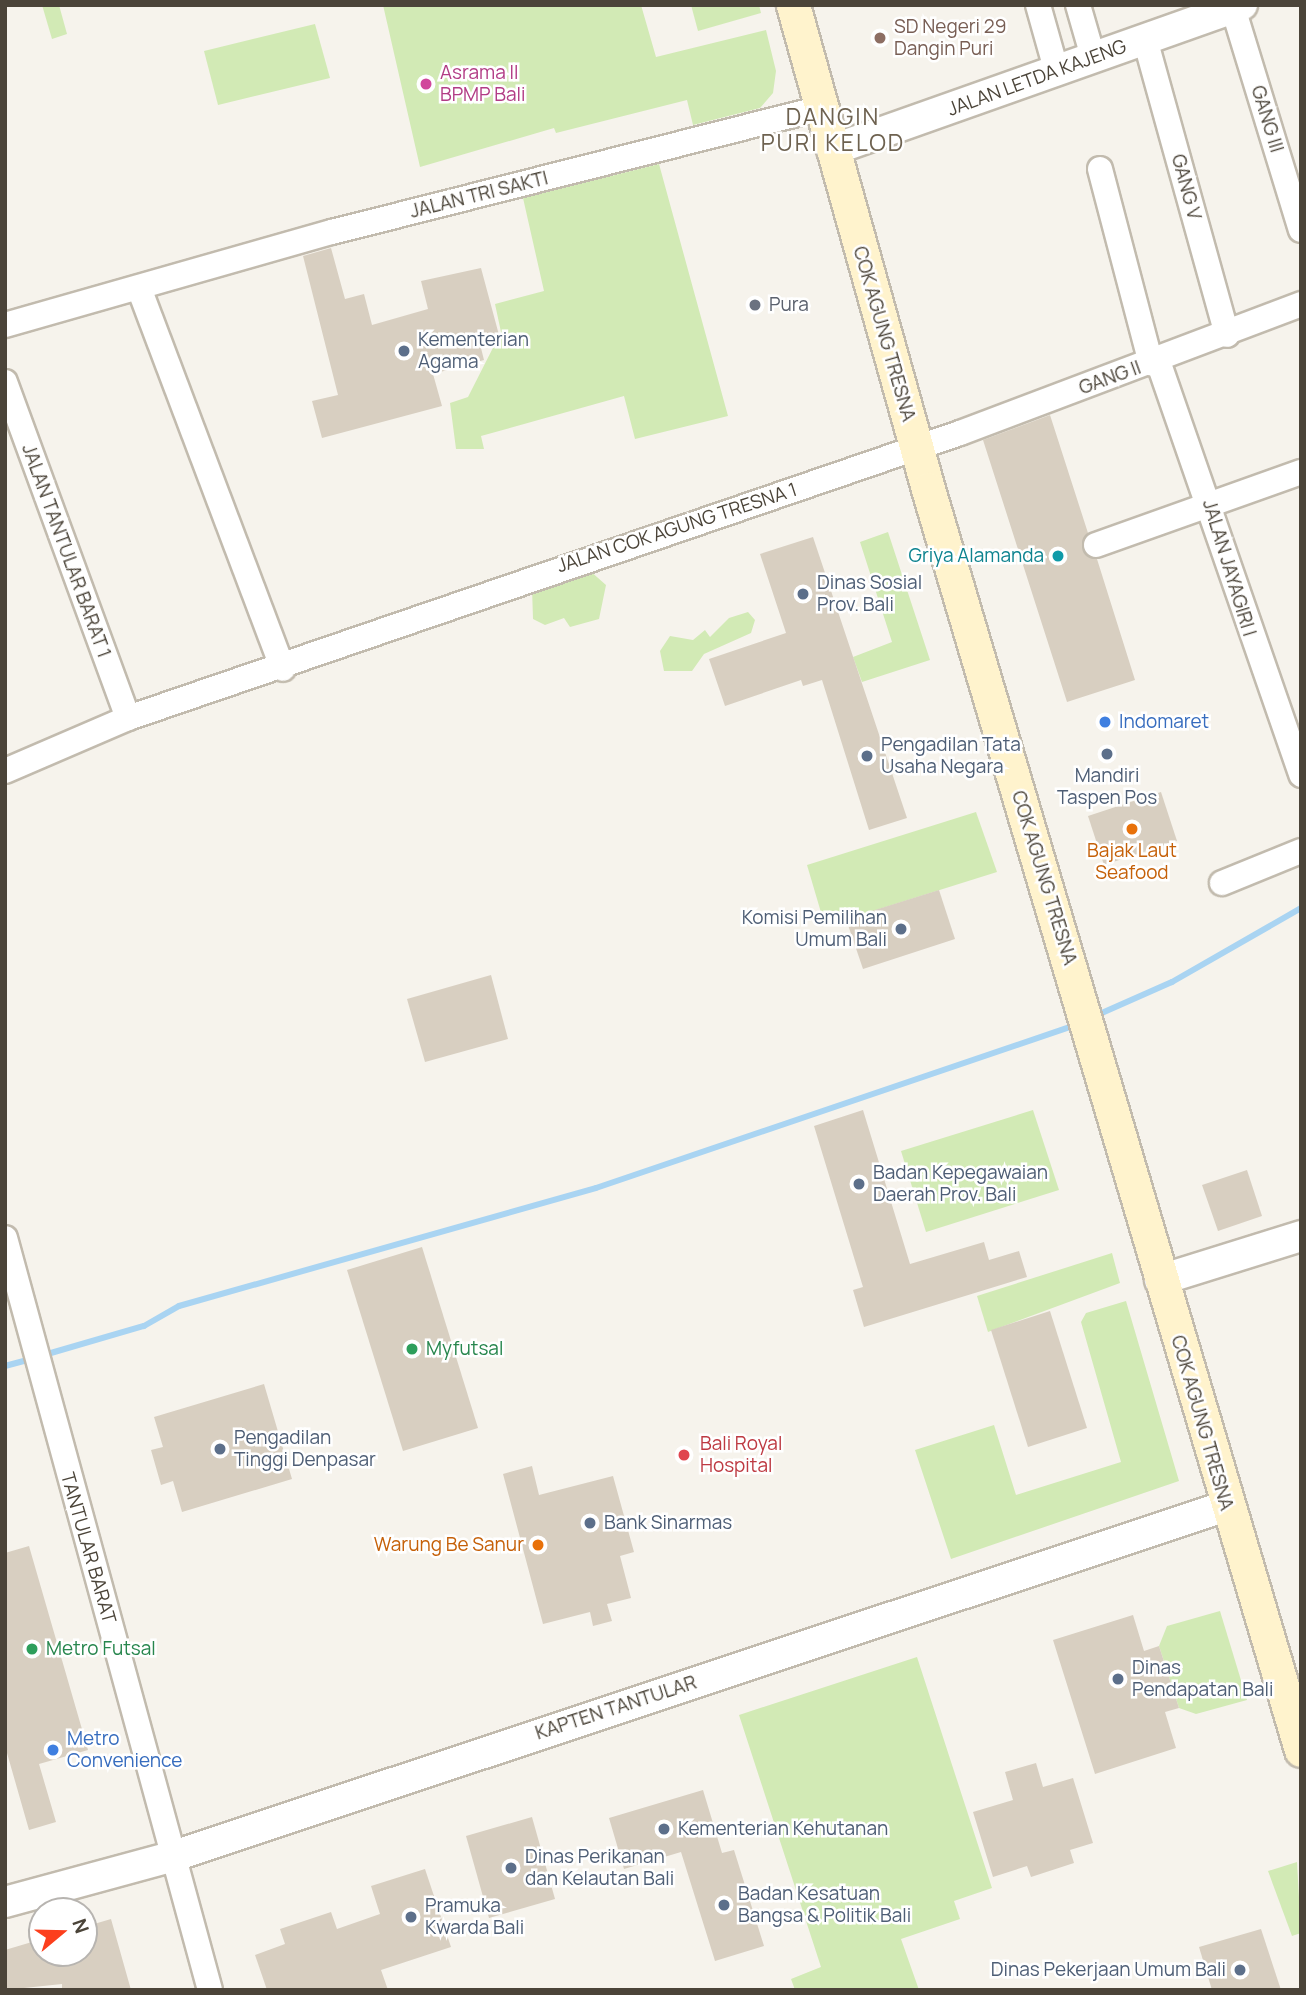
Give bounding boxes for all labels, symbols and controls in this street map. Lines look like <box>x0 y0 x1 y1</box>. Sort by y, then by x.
place label: SD Negeri 29 Dangin Puri <box>894 16 1006 60</box>
marker: SD Negeri 29 Dangin Puri <box>872 30 888 46</box>
street label: JALAN LETDA KAJENG <box>945 35 1129 121</box>
place label: Asrama II BPMP Bali <box>440 62 525 106</box>
marker: Asrama II BPMP Bali <box>418 76 434 92</box>
street label: GANG III <box>1246 83 1288 155</box>
district label: DANGIN PURI KELOD <box>762 102 904 156</box>
street label: GANG V <box>1166 152 1206 222</box>
street label: JALAN TRI SAKTI <box>408 167 550 223</box>
street label: COK AGUNG TRESNA <box>848 244 920 424</box>
place label: Pura <box>769 294 809 316</box>
marker: Pura <box>747 297 763 313</box>
place label: Kementerian Agama <box>418 329 529 373</box>
marker: Kementerian Agama <box>396 343 412 359</box>
street label: GANG II <box>1076 356 1144 400</box>
street label: JALAN TANTULAR BARAT 1 <box>17 441 115 661</box>
street label: JALAN COK AGUNG TRESNA 1 <box>554 478 800 578</box>
street label: JALAN JAYAGIRI I <box>1197 497 1261 639</box>
place label: Griya Alamanda <box>909 545 1044 567</box>
marker: Griya Alamanda <box>1050 548 1066 564</box>
place label: Dinas Sosial Prov. Bali <box>817 572 922 616</box>
marker: Dinas Sosial Prov. Bali <box>795 586 811 602</box>
place label: Indomaret <box>1119 711 1209 733</box>
marker: Indomaret <box>1097 714 1113 730</box>
place label: Pengadilan Tata Usaha Negara <box>881 734 1021 778</box>
marker: Mandiri Taspen Pos <box>1099 746 1115 762</box>
marker: Pengadilan Tata Usaha Negara <box>859 748 875 764</box>
place label: Mandiri Taspen Pos <box>1057 765 1157 809</box>
street label: COK AGUNG TRESNA <box>1007 788 1081 968</box>
marker: Bajak Laut Seafood <box>1124 821 1140 837</box>
place label: Bajak Laut Seafood <box>1087 840 1177 884</box>
place label: Komisi Pemilihan Umum Bali <box>742 907 887 951</box>
marker: Komisi Pemilihan Umum Bali <box>893 921 909 937</box>
place label: Badan Kepegawaian Daerah Prov. Bali <box>873 1162 1048 1206</box>
marker: Badan Kepegawaian Daerah Prov. Bali <box>851 1176 867 1192</box>
street label: COK AGUNG TRESNA <box>1166 1333 1238 1513</box>
place label: Myfutsal <box>426 1338 503 1360</box>
marker: Myfutsal <box>404 1341 420 1357</box>
place label: Pengadilan Tinggi Denpasar <box>234 1427 376 1471</box>
place label: Bali Royal Hospital <box>700 1433 782 1477</box>
marker: Pengadilan Tinggi Denpasar <box>212 1441 228 1457</box>
marker: Bali Royal Hospital <box>674 1445 694 1465</box>
street label: TANTULAR BARAT <box>56 1470 120 1626</box>
place label: Bank Sinarmas <box>604 1512 732 1534</box>
marker: Bank Sinarmas <box>582 1515 598 1531</box>
place label: Warung Be Sanur <box>374 1534 524 1556</box>
marker: Warung Be Sanur <box>530 1537 546 1553</box>
place label: Metro Futsal <box>46 1638 156 1660</box>
marker: Metro Futsal <box>24 1641 40 1657</box>
place label: Dinas Pendapatan Bali <box>1132 1657 1273 1701</box>
street label: KAPTEN TANTULAR <box>533 1671 699 1745</box>
marker: Dinas Pendapatan Bali <box>1110 1671 1126 1687</box>
place label: Metro Convenience <box>67 1728 182 1772</box>
marker: Metro Convenience <box>45 1742 61 1758</box>
place label: Kementerian Kehutanan <box>678 1818 888 1840</box>
marker: Kementerian Kehutanan <box>656 1821 672 1837</box>
place label: Dinas Perikanan dan Kelautan Bali <box>525 1846 674 1890</box>
marker: Dinas Perikanan dan Kelautan Bali <box>503 1860 519 1876</box>
place label: Badan Kesatuan Bangsa & Politik Bali <box>738 1883 911 1927</box>
place label: Pramuka Kwarda Bali <box>425 1895 524 1939</box>
north arrow <box>28 1897 98 1967</box>
marker: Badan Kesatuan Bangsa & Politik Bali <box>716 1897 732 1913</box>
marker: Pramuka Kwarda Bali <box>403 1909 419 1925</box>
text: N <box>66 1915 95 1937</box>
place label: Dinas Pekerjaan Umum Bali <box>991 1959 1226 1981</box>
marker: Dinas Pekerjaan Umum Bali <box>1232 1962 1248 1978</box>

